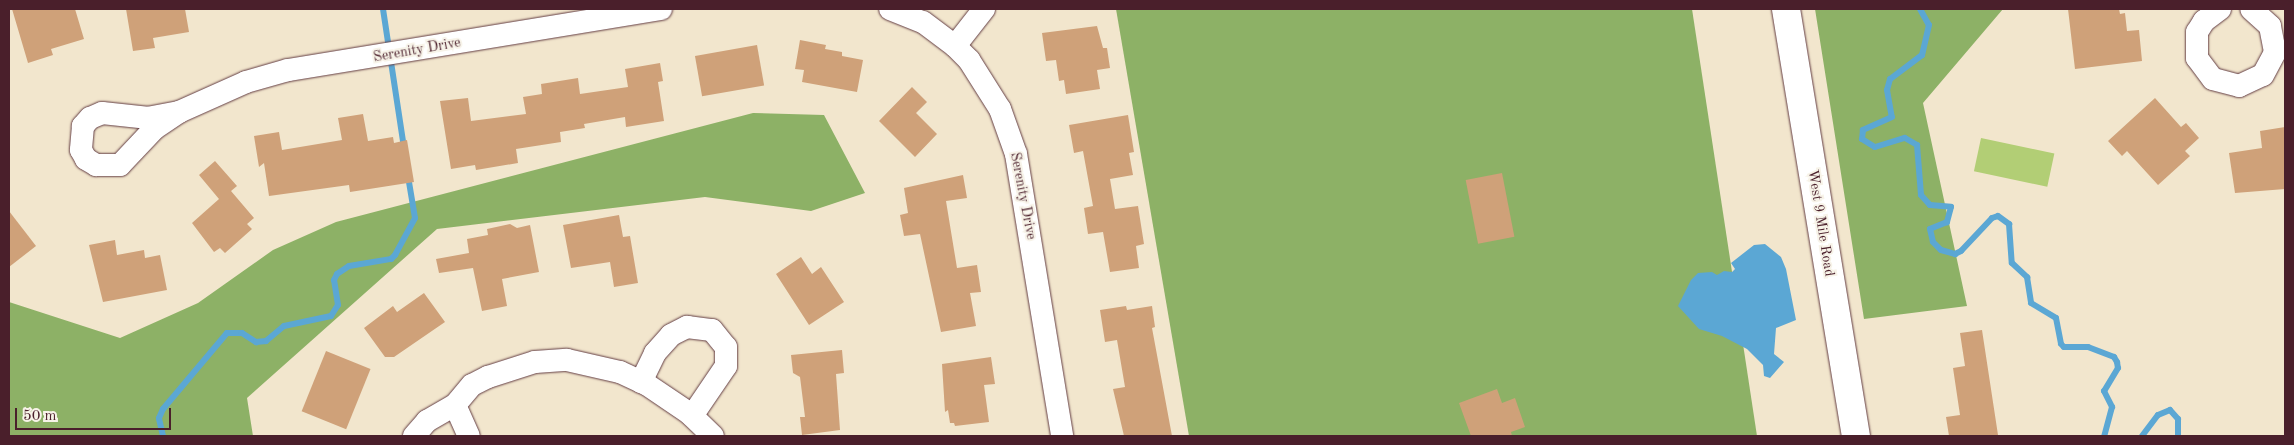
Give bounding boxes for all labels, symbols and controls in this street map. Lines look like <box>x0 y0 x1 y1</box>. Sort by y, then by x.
street label: Serenity Drive <box>372 34 462 66</box>
street label: Serenity Drive <box>1006 151 1040 241</box>
street label: West 9 Mile Road <box>1804 168 1838 278</box>
scale bar <box>18 398 174 430</box>
text: 50 m <box>23 409 57 424</box>

